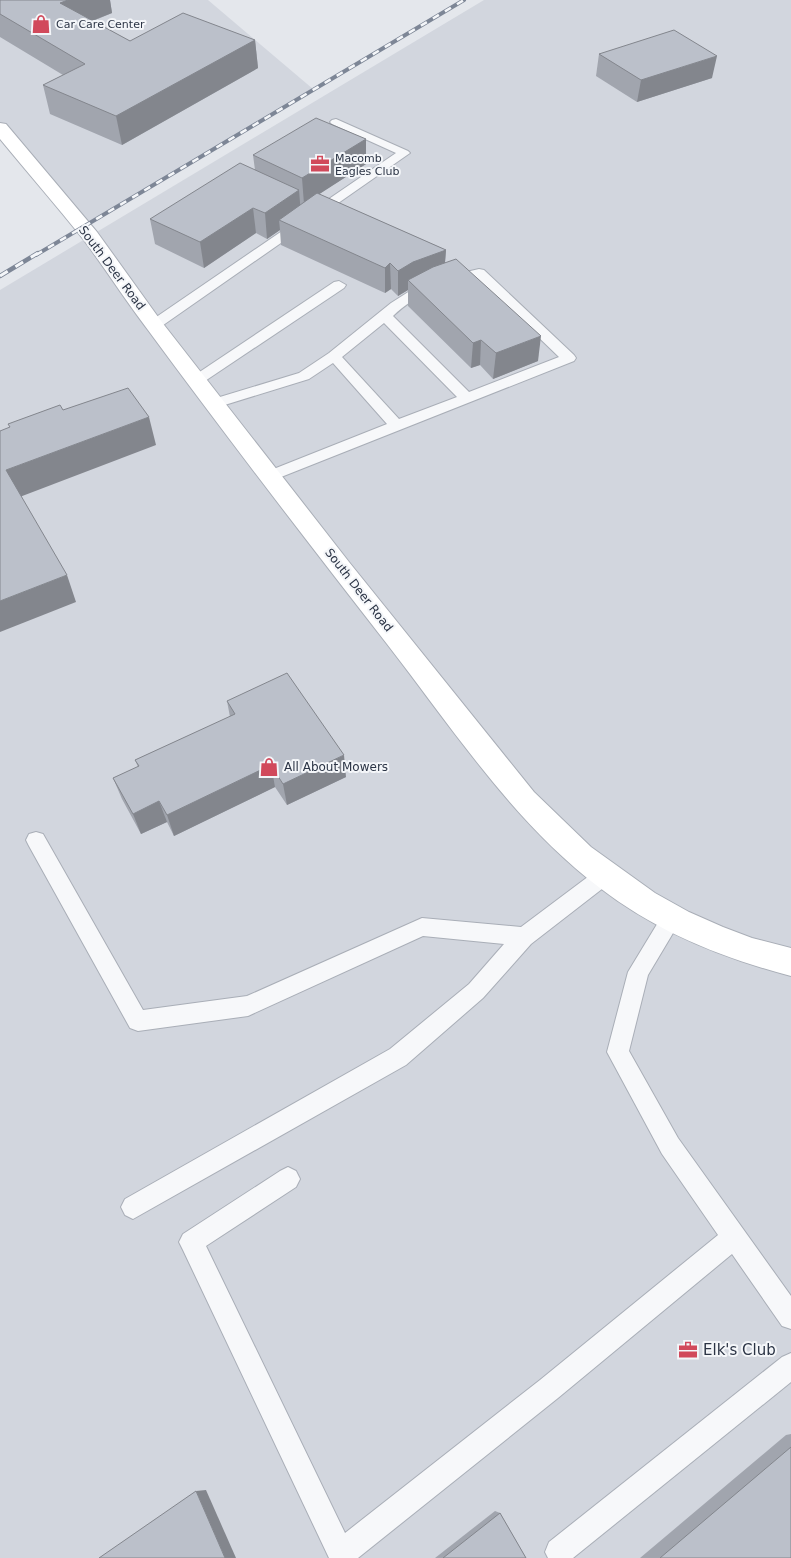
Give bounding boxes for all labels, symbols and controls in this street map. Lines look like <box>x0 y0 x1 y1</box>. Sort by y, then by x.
shop icon: Car Care Center <box>30 13 52 35</box>
place label: Car Care Center <box>56 18 145 31</box>
place label: Macomb Eagles Club <box>335 152 399 178</box>
office icon: Macomb Eagles Club <box>309 153 331 175</box>
street label: South Deer Road <box>76 223 148 313</box>
street label: South Deer Road <box>322 546 396 634</box>
shop icon: All About Mowers <box>258 756 280 778</box>
place label: All About Mowers <box>284 760 388 774</box>
office icon: Elk's Club <box>677 1339 699 1361</box>
place label: Elk's Club <box>703 1341 776 1359</box>

